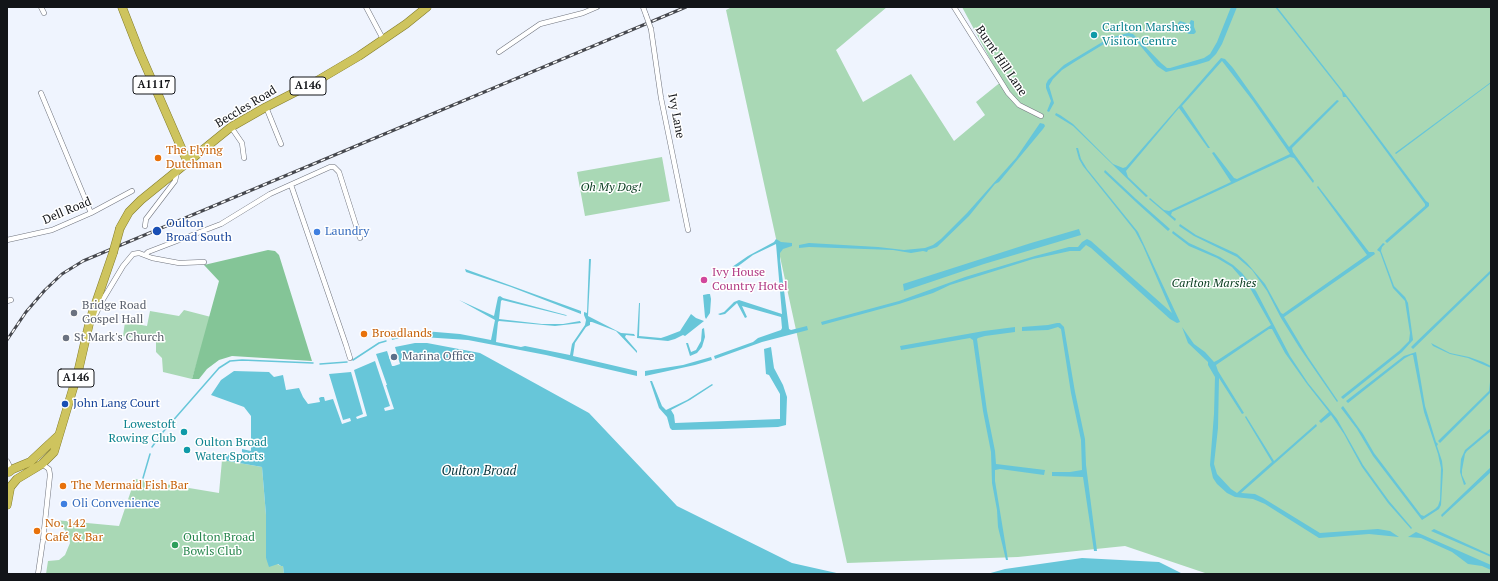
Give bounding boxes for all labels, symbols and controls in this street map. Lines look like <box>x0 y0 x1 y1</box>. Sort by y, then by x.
place label: Carlton Marshes Visitor Centre <box>1102 21 1190 49</box>
street label: Burnt Hill Lane <box>972 23 1030 99</box>
marker: Carlton Marshes Visitor Centre <box>1089 30 1099 40</box>
road number: A1117 <box>133 76 175 94</box>
road number: A146 <box>290 77 326 95</box>
street label: Beccles Road <box>213 83 279 131</box>
street label: Ivy Lane <box>665 92 687 140</box>
place label: The Flying Dutchman <box>166 144 223 172</box>
marker: The Flying Dutchman <box>153 153 163 163</box>
park label: Oh My Dog! <box>580 181 642 195</box>
street label: Dell Road <box>41 194 93 228</box>
place label: Oulton Broad South <box>166 217 232 245</box>
marker: Oulton Broad South <box>151 225 163 237</box>
place label: Laundry <box>325 225 369 239</box>
marker: Laundry <box>312 227 322 237</box>
place label: Ivy House Country Hotel <box>712 266 788 294</box>
marker: Ivy House Country Hotel <box>699 275 709 285</box>
park label: Carlton Marshes <box>1172 277 1256 291</box>
place label: Bridge Road Gospel Hall <box>82 299 146 327</box>
marker: Bridge Road Gospel Hall <box>69 308 79 318</box>
place label: Broadlands <box>372 327 432 341</box>
marker: Broadlands <box>359 329 369 339</box>
place label: St Mark's Church <box>74 331 164 345</box>
marker: St Mark's Church <box>61 333 71 343</box>
place label: Marina Office <box>402 350 474 364</box>
marker: Marina Office <box>389 352 399 362</box>
road number: A146 <box>58 369 94 387</box>
place label: John Lang Court <box>73 397 160 411</box>
marker: John Lang Court <box>60 399 70 409</box>
place label: Lowestoft Rowing Club <box>109 418 176 446</box>
marker: Lowestoft Rowing Club <box>179 427 189 437</box>
place label: Oulton Broad Water Sports <box>195 436 267 464</box>
marker: Oulton Broad Water Sports <box>182 445 192 455</box>
water label: Oulton Broad <box>441 463 517 479</box>
place label: The Mermaid Fish Bar <box>71 479 188 493</box>
marker: The Mermaid Fish Bar <box>58 481 68 491</box>
place label: Oli Convenience <box>72 497 159 511</box>
marker: Oli Convenience <box>59 499 69 509</box>
place label: No. 142 Café & Bar <box>45 517 103 545</box>
marker: No. 142 Café & Bar <box>32 526 42 536</box>
place label: Oulton Broad Bowls Club <box>183 531 255 559</box>
marker: Oulton Broad Bowls Club <box>170 540 180 550</box>

